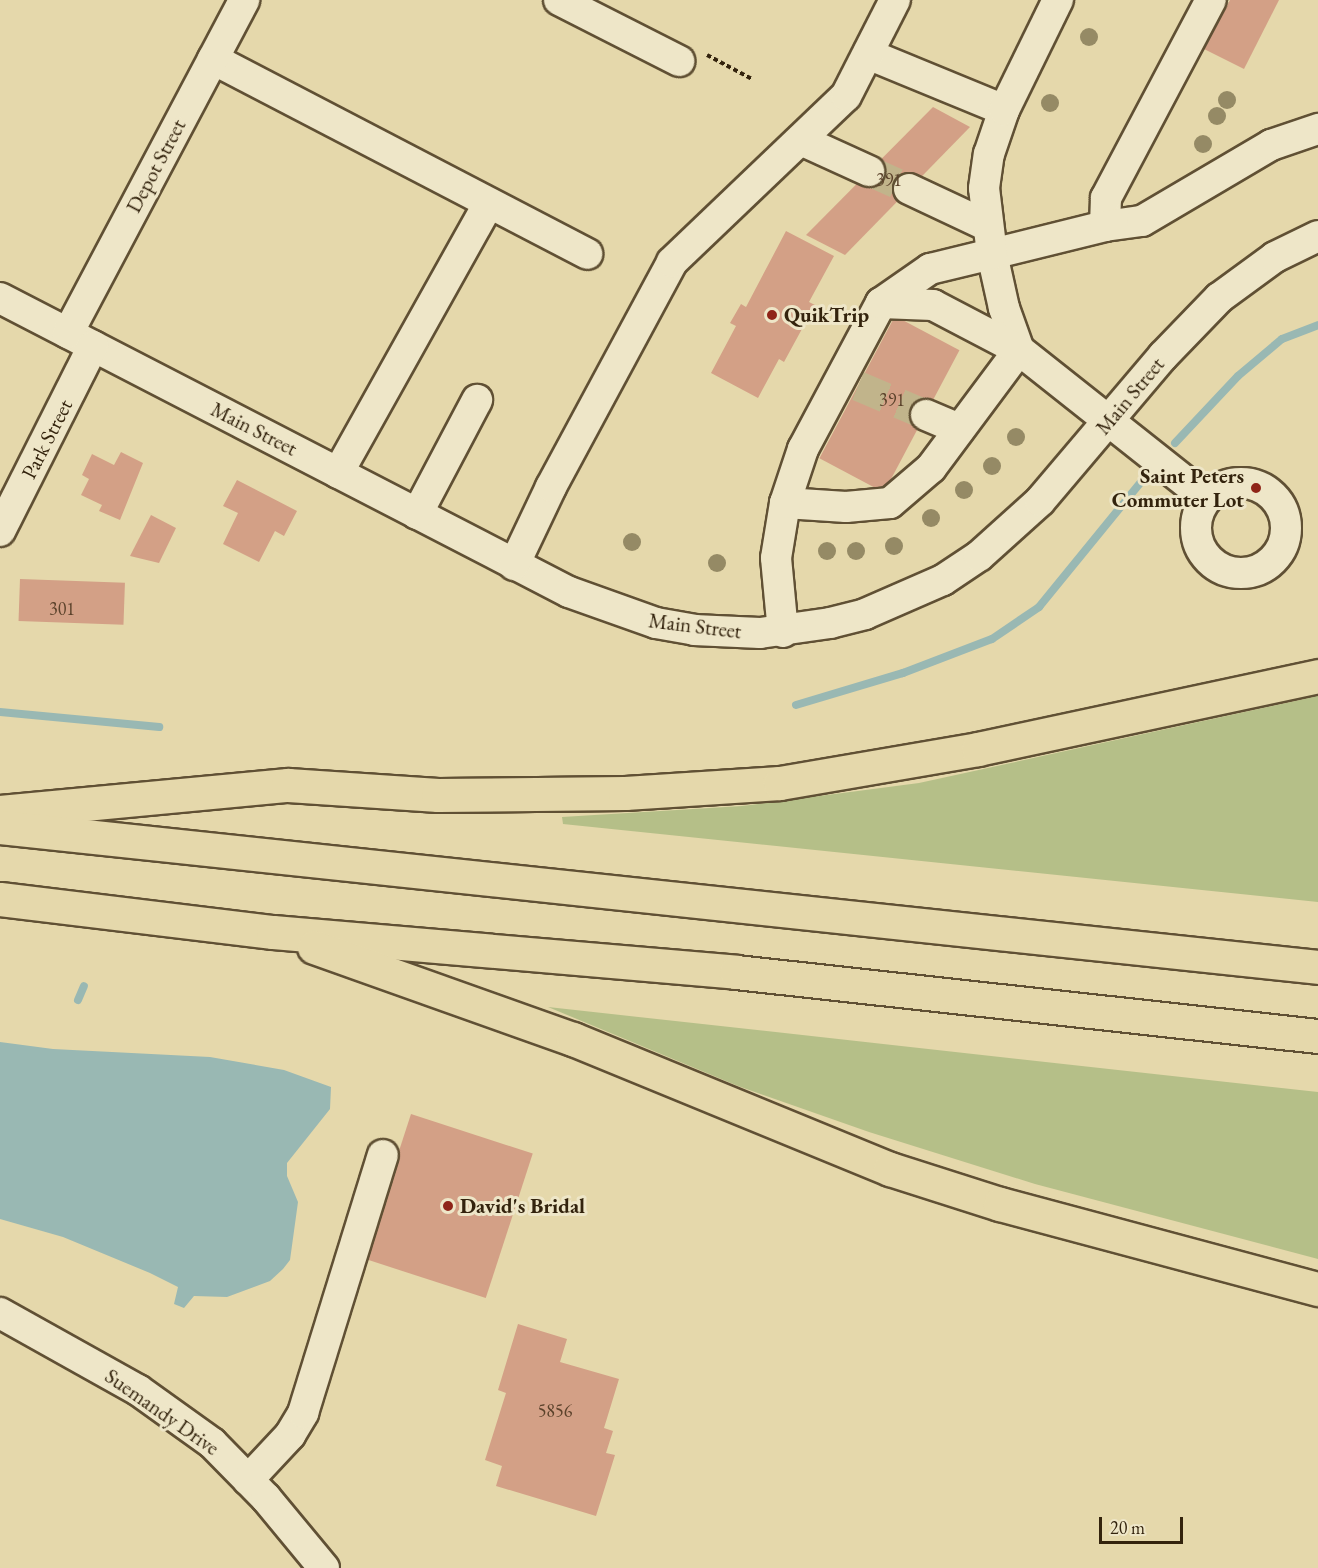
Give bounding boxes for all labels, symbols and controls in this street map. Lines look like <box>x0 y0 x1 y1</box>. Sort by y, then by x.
street label: Depot Street <box>121 115 191 217</box>
house number: 391 <box>876 169 902 191</box>
place label: QuikTrip <box>784 302 869 328</box>
marker: QuikTrip <box>765 308 779 322</box>
street label: Main Street <box>1090 352 1170 440</box>
house number: 391 <box>879 389 905 411</box>
street label: Park Street <box>16 395 78 483</box>
street label: Main Street <box>207 397 301 461</box>
place label: Saint Peters Commuter Lot <box>1112 463 1244 513</box>
marker: Saint Peters Commuter Lot <box>1249 481 1263 495</box>
house number: 301 <box>49 598 75 620</box>
street label: Main Street <box>647 608 743 644</box>
place label: David's Bridal <box>460 1193 585 1219</box>
marker: David's Bridal <box>441 1199 455 1213</box>
street label: Suemandy Drive <box>100 1363 224 1461</box>
house number: 5856 <box>538 1400 572 1422</box>
scale bar <box>1102 1505 1186 1543</box>
text: 20 m <box>1110 1516 1145 1539</box>

